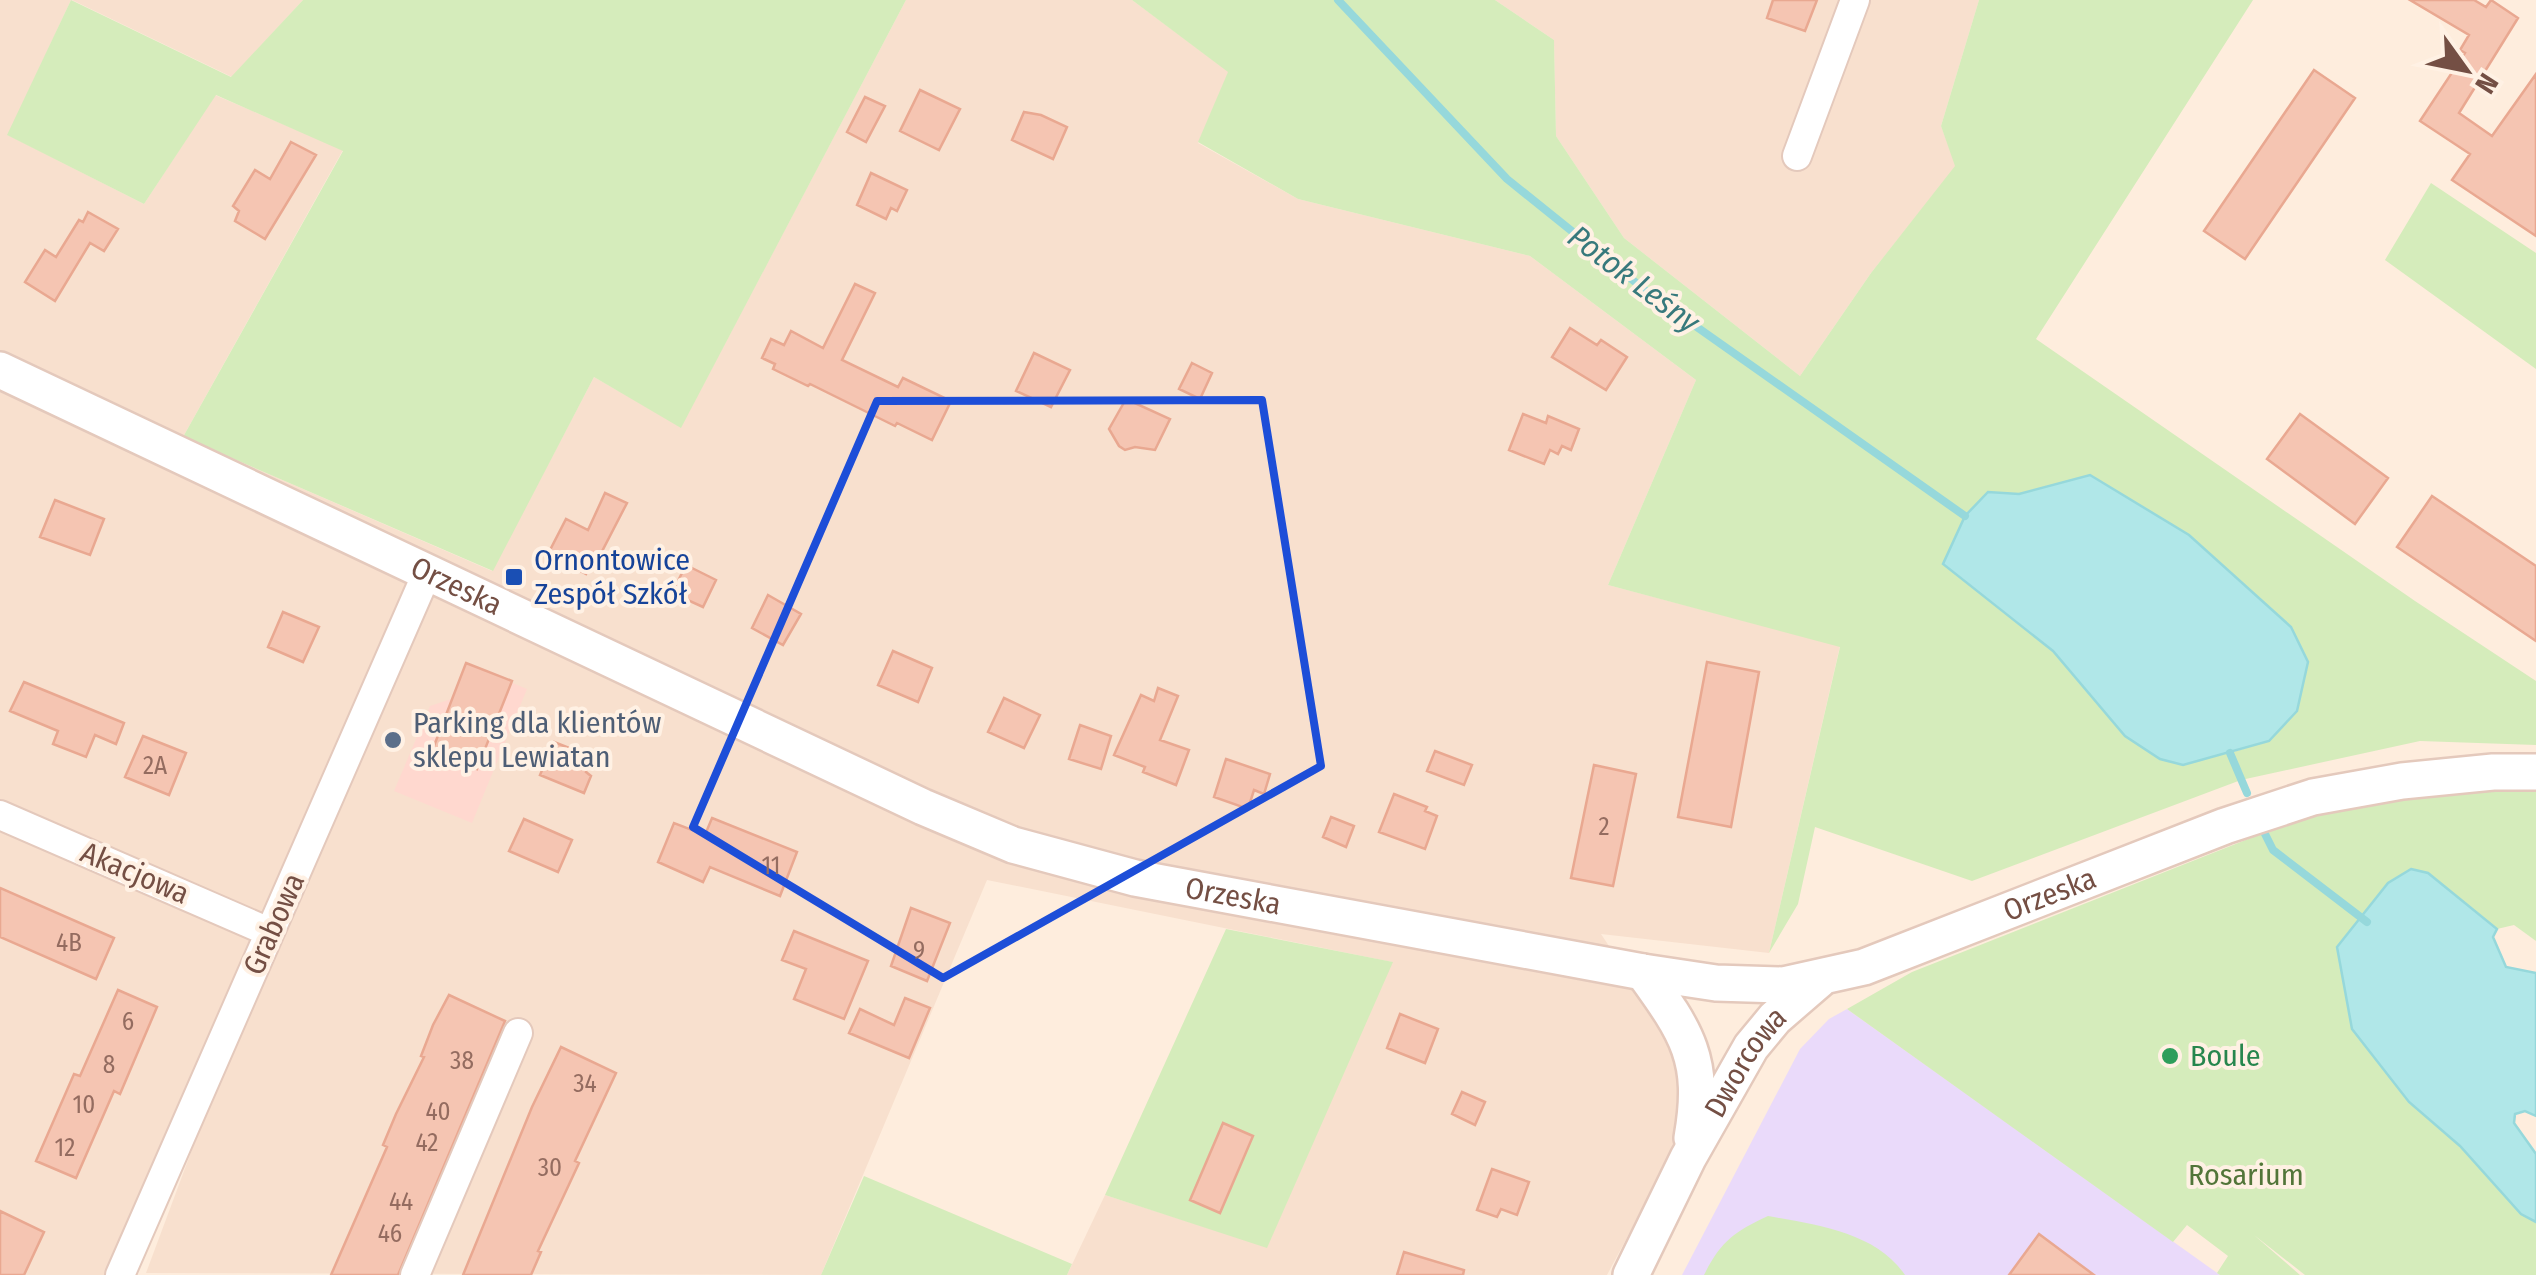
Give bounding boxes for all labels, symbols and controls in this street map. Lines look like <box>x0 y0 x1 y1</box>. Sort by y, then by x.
north arrow <box>2416 20 2516 120</box>
text: N <box>2468 67 2505 99</box>
water label: Potok Leśny <box>1561 217 1709 342</box>
place label: Ornontowice Zespół Szkół <box>534 542 690 612</box>
street label: Orzeska <box>405 549 508 623</box>
marker: Ornontowice Zespół Szkół <box>503 566 525 588</box>
place label: Parking dla klientów sklepu Lewiatan <box>413 705 662 775</box>
marker: Parking dla klientów sklepu Lewiatan <box>382 729 404 751</box>
house number: 2A <box>143 751 167 781</box>
house number: 2 <box>1598 812 1610 842</box>
street label: Akacjowa <box>75 834 195 912</box>
house number: 11 <box>761 851 781 881</box>
street label: Orzeska <box>1998 860 2101 929</box>
street label: Grabowa <box>236 868 312 980</box>
street label: Orzeska <box>1182 870 1284 923</box>
house number: 4B <box>56 928 82 958</box>
house number: 9 <box>913 936 925 966</box>
street label: Dworcowa <box>1697 999 1793 1124</box>
house number: 6 <box>122 1007 134 1037</box>
place label: Boule <box>2190 1038 2260 1074</box>
marker: Boule <box>2159 1045 2181 1067</box>
house number: 38 <box>450 1046 474 1076</box>
house number: 8 <box>103 1050 115 1080</box>
house number: 34 <box>573 1069 597 1099</box>
house number: 10 <box>73 1090 95 1120</box>
house number: 40 <box>425 1097 451 1127</box>
house number: 42 <box>416 1128 438 1158</box>
house number: 12 <box>55 1133 75 1163</box>
house number: 30 <box>538 1153 562 1183</box>
park label: Rosarium <box>2188 1157 2304 1193</box>
house number: 44 <box>389 1187 413 1217</box>
house number: 46 <box>378 1219 402 1249</box>

